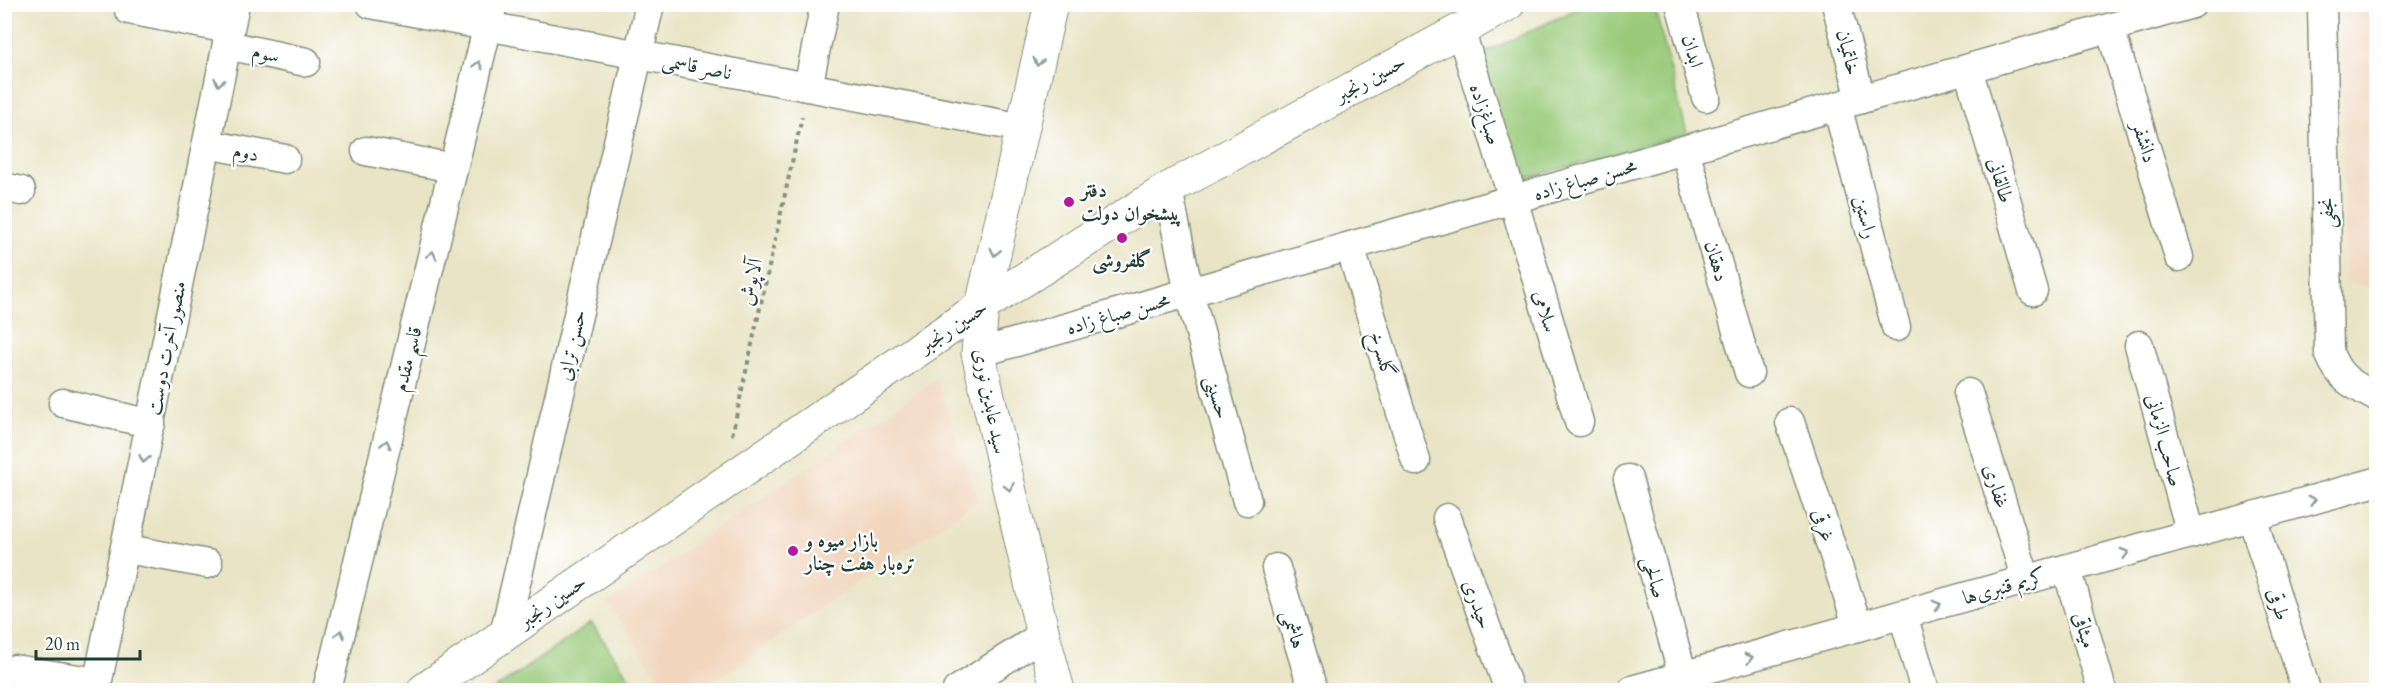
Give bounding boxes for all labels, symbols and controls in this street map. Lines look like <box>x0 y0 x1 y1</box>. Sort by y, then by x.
street label: خاتمیان <box>1830 26 1868 78</box>
street label: ابدان <box>1676 31 1710 71</box>
street label: سوم <box>249 37 282 74</box>
street label: ناصر قاسمی <box>660 47 734 86</box>
street label: حسین رنجبر <box>1328 48 1410 109</box>
one-way arrow <box>1033 56 1046 66</box>
one-way arrow <box>471 60 484 70</box>
one-way arrow <box>213 77 226 87</box>
street label: صباغ‌زاده <box>1459 80 1508 149</box>
street label: دانشفر <box>2126 116 2164 166</box>
street label: دوم <box>230 137 261 172</box>
street label: محسن صباغ زاده <box>1530 152 1641 211</box>
street label: طالقانی <box>1982 154 2020 206</box>
place label: دفتر پیشخوان دولت <box>1079 177 1181 227</box>
street label: راستین <box>1848 192 1884 242</box>
marker: دفتر پیشخوان دولت <box>1062 195 1076 209</box>
street label: نجفی <box>2313 197 2341 229</box>
marker: گلفروشی <box>1115 231 1129 245</box>
street label: دهقان <box>1699 237 1735 285</box>
one-way arrow <box>989 246 1002 256</box>
place label: گلفروشی <box>1092 247 1152 275</box>
one-way arrow <box>424 250 437 260</box>
street label: آلاپوش <box>732 253 770 308</box>
street label: منصور آخرت دوست <box>140 279 192 417</box>
street label: محسن صباغ زاده <box>1063 286 1174 345</box>
street label: سلامی <box>1528 287 1564 335</box>
street label: حسین رنجبر <box>912 294 992 360</box>
street label: حسن ترابی <box>550 307 594 383</box>
street label: قاسم مقدم <box>386 324 434 396</box>
street label: گلسرخ <box>1359 328 1402 382</box>
street label: سید عابدین نوری <box>968 346 1014 456</box>
street label: حسینی <box>1198 372 1237 422</box>
street label: صاحب الزمانی <box>2139 391 2190 489</box>
one-way arrow <box>379 439 392 449</box>
one-way arrow <box>138 454 151 464</box>
street label: غفاری <box>1978 461 2016 511</box>
one-way arrow <box>1002 482 1015 492</box>
one-way arrow <box>2306 495 2317 507</box>
street label: غرقی <box>1806 505 1842 545</box>
place label: بازار میوه و تره‌بار هفت چنار <box>803 527 915 577</box>
marker: بازار میوه و تره‌بار هفت چنار <box>786 544 800 558</box>
one-way arrow <box>2119 548 2129 560</box>
street label: صالحی <box>1636 553 1673 601</box>
street label: کریم قنبری‌ها <box>1960 562 2050 615</box>
street label: حسین رنجبر <box>511 568 591 635</box>
street label: حیدری <box>1457 576 1499 632</box>
street label: طرقی <box>2262 585 2296 623</box>
one-way arrow <box>1932 600 1942 613</box>
street label: هاشمی <box>1275 606 1312 652</box>
street label: میثاقی <box>2067 609 2103 651</box>
scale bar <box>36 623 140 661</box>
one-way arrow <box>333 629 346 639</box>
text: 20 m <box>45 632 80 655</box>
one-way arrow <box>1744 652 1754 665</box>

